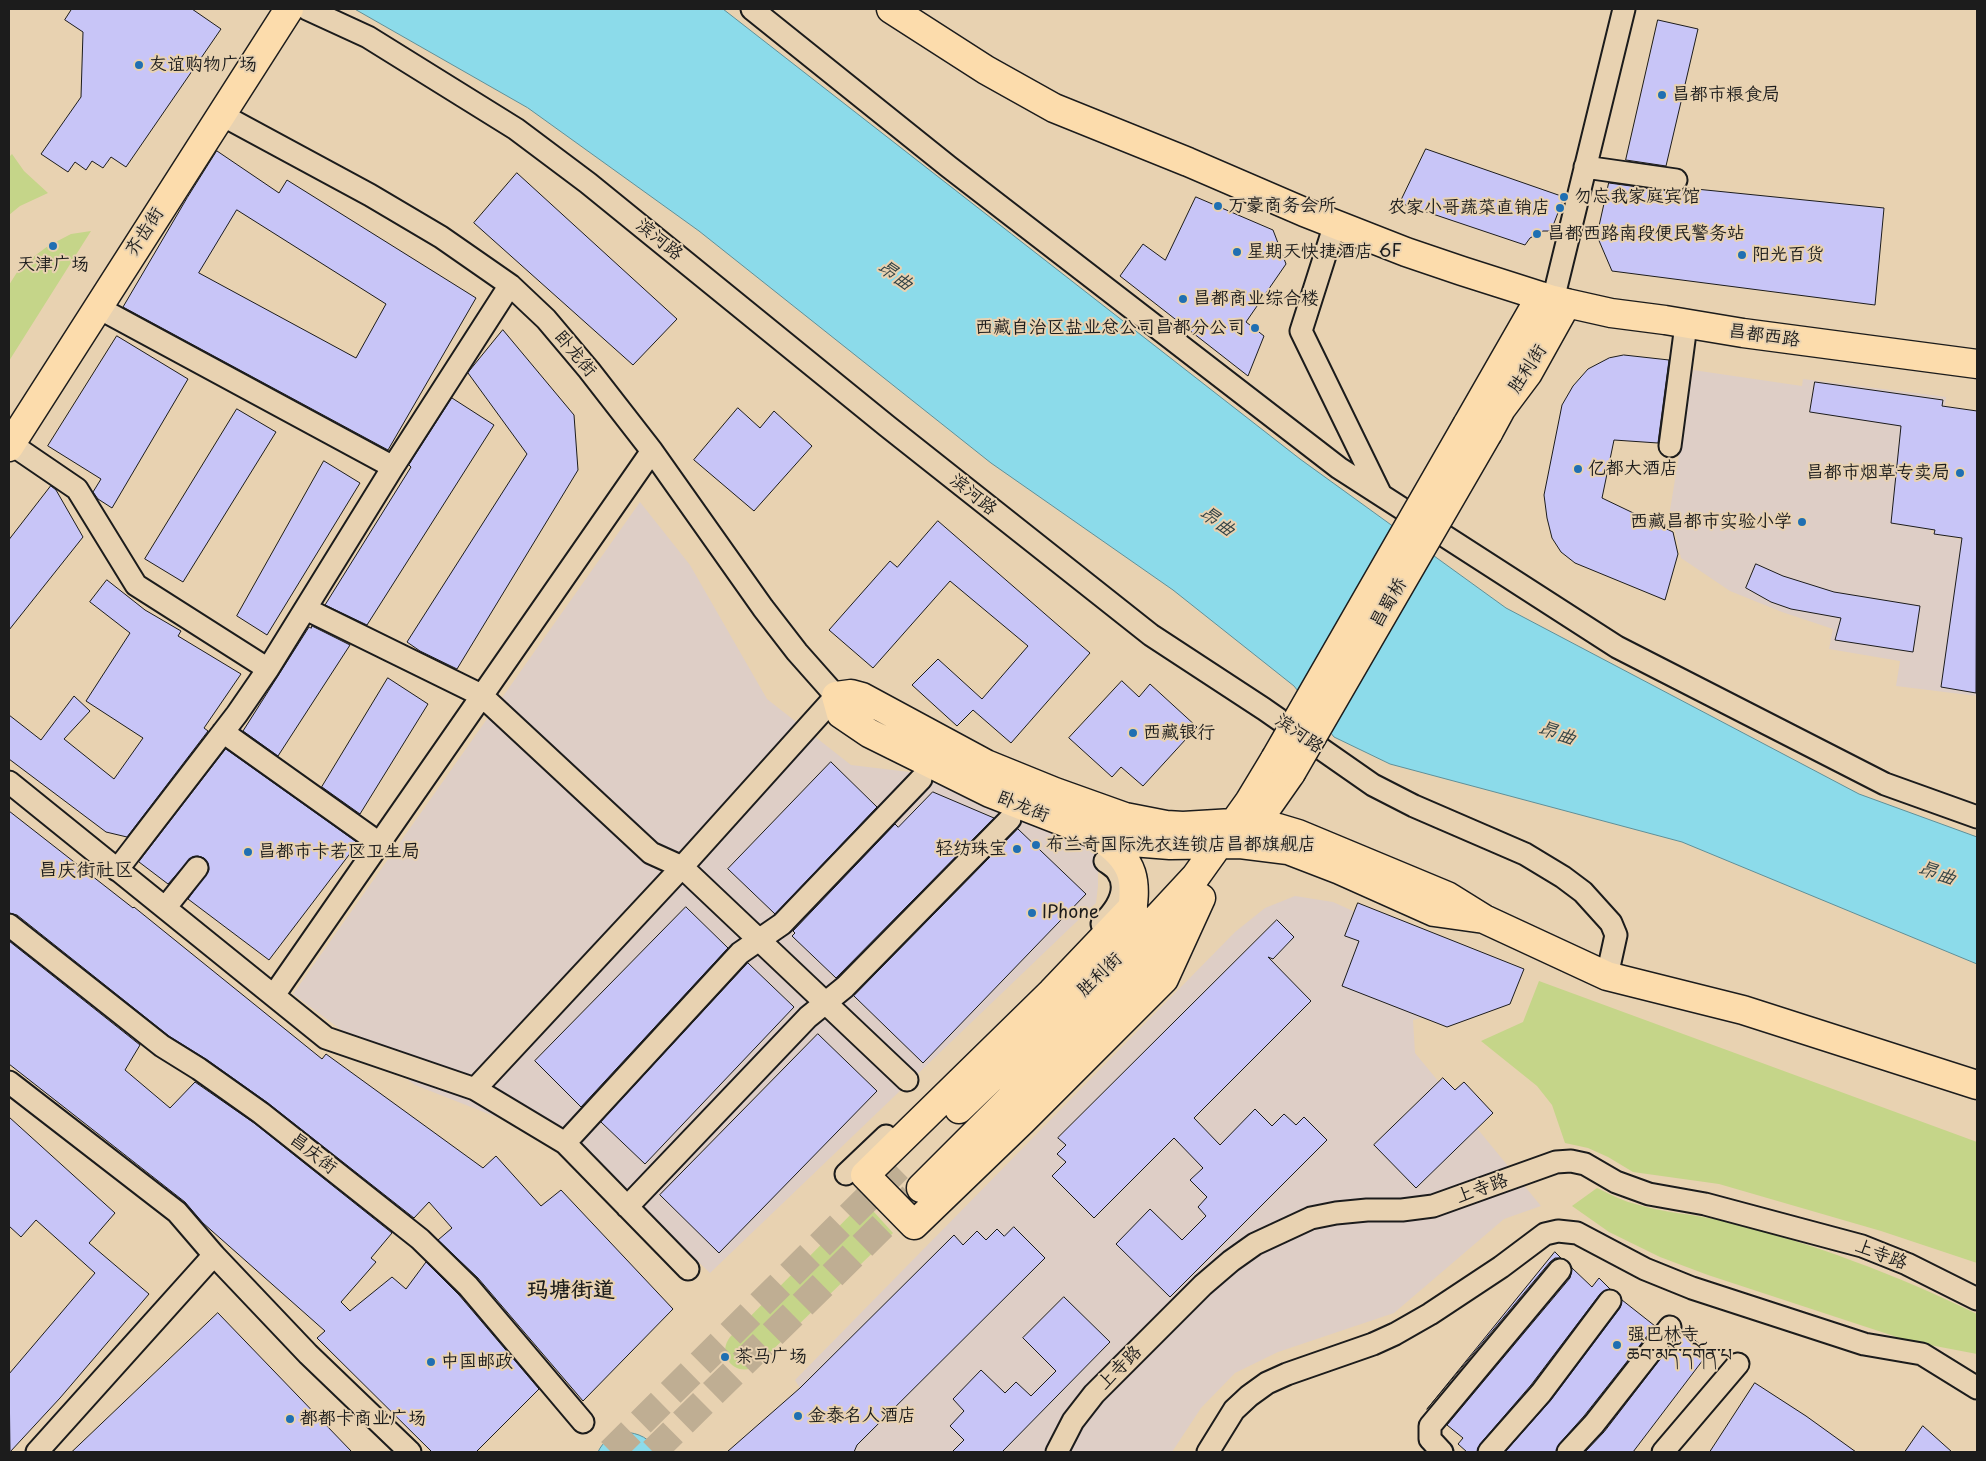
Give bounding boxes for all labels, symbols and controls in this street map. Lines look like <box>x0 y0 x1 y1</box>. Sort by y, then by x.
place label: 友谊购物广场 <box>149 54 257 76</box>
marker: 友谊购物广场 <box>133 59 145 71</box>
place label: 昌都市粮食局 <box>1672 84 1780 106</box>
marker: 昌都市粮食局 <box>1656 89 1668 101</box>
place label: 勿忘我家庭宾馆 <box>1574 186 1700 208</box>
marker: 勿忘我家庭宾馆 <box>1558 191 1570 203</box>
place label: 万豪商务会所 <box>1228 195 1336 217</box>
place label: 农家小哥蔬菜直销店 <box>1388 197 1550 219</box>
marker: 万豪商务会所 <box>1212 200 1224 212</box>
marker: 农家小哥蔬菜直销店 <box>1554 202 1566 214</box>
street label: 齐齿街 <box>121 203 169 261</box>
street label: 滨河路 <box>631 215 687 265</box>
place label: 昌都西路南段便民警务站 <box>1547 223 1745 245</box>
marker: 昌都西路南段便民警务站 <box>1531 228 1543 240</box>
marker: 天津广场 <box>47 240 59 252</box>
place label: 星期天快捷酒店 6F <box>1247 241 1402 263</box>
place label: 阳光百货 <box>1752 244 1824 266</box>
marker: 星期天快捷酒店 6F <box>1231 246 1243 258</box>
marker: 阳光百货 <box>1736 249 1748 261</box>
place label: 天津广场 <box>17 254 89 276</box>
water label: 昂曲 <box>873 255 917 297</box>
place label: 昌都商业综合楼 <box>1193 288 1319 310</box>
marker: 昌都商业综合楼 <box>1177 293 1189 305</box>
place label: 西藏自治区盐业总公司昌都分公司 <box>975 317 1245 339</box>
street label: 昌都西路 <box>1727 320 1801 352</box>
marker: 西藏自治区盐业总公司昌都分公司 <box>1249 322 1261 334</box>
street label: 卧龙街 <box>549 326 601 382</box>
street label: 胜利街 <box>1504 340 1552 398</box>
place label: 亿都大酒店 <box>1588 458 1678 480</box>
place label: 昌都市烟草专卖局 <box>1806 462 1950 484</box>
marker: 亿都大酒店 <box>1572 463 1584 475</box>
marker: 昌都市烟草专卖局 <box>1954 467 1966 479</box>
street label: 滨河路 <box>945 470 1001 520</box>
water label: 昂曲 <box>1195 501 1239 543</box>
place label: 西藏昌都市实验小学 <box>1630 511 1792 533</box>
marker: 西藏昌都市实验小学 <box>1796 516 1808 528</box>
street label: 昌蜀桥 <box>1366 574 1412 632</box>
street label: 滨河路 <box>1271 710 1327 758</box>
water label: 昂曲 <box>1535 717 1579 751</box>
place label: 西藏银行 <box>1143 722 1215 744</box>
marker: 西藏银行 <box>1127 727 1139 739</box>
street label: 卧龙街 <box>994 787 1052 827</box>
place label: 布兰奇国际洗衣连锁店昌都旗舰店 <box>1046 834 1316 856</box>
place label: 轻纺珠宝 <box>935 838 1007 860</box>
marker: 布兰奇国际洗衣连锁店昌都旗舰店 <box>1030 839 1042 851</box>
place label: 昌都市卡若区卫生局 <box>258 841 420 863</box>
marker: 轻纺珠宝 <box>1011 843 1023 855</box>
marker: 昌都市卡若区卫生局 <box>242 846 254 858</box>
water label: 昂曲 <box>1915 857 1959 891</box>
district label: 昌庆街社区 <box>39 860 133 882</box>
place label: IPhone <box>1042 902 1099 924</box>
marker: IPhone <box>1026 907 1038 919</box>
street label: 胜利街 <box>1073 948 1127 1002</box>
street label: 昌庆街 <box>285 1129 341 1179</box>
street label: 上寺路 <box>1453 1170 1511 1208</box>
street label: 上寺路 <box>1852 1235 1910 1275</box>
district label: 玛塘街道 <box>527 1278 615 1304</box>
place label: 强巴林寺 ཆབ་མདོ་དགོན་པ <box>1627 1324 1732 1366</box>
marker: 强巴林寺 ཆབ་མདོ་དགོན་པ <box>1611 1339 1623 1351</box>
street label: 上寺路 <box>1093 1341 1147 1395</box>
place label: 茶马广场 <box>735 1346 807 1368</box>
place label: 中国邮政 <box>441 1351 513 1373</box>
marker: 茶马广场 <box>719 1351 731 1363</box>
marker: 中国邮政 <box>425 1356 437 1368</box>
place label: 金泰名人酒店 <box>808 1405 916 1427</box>
place label: 都都卡商业广场 <box>300 1408 426 1430</box>
marker: 金泰名人酒店 <box>792 1410 804 1422</box>
marker: 都都卡商业广场 <box>284 1413 296 1425</box>

